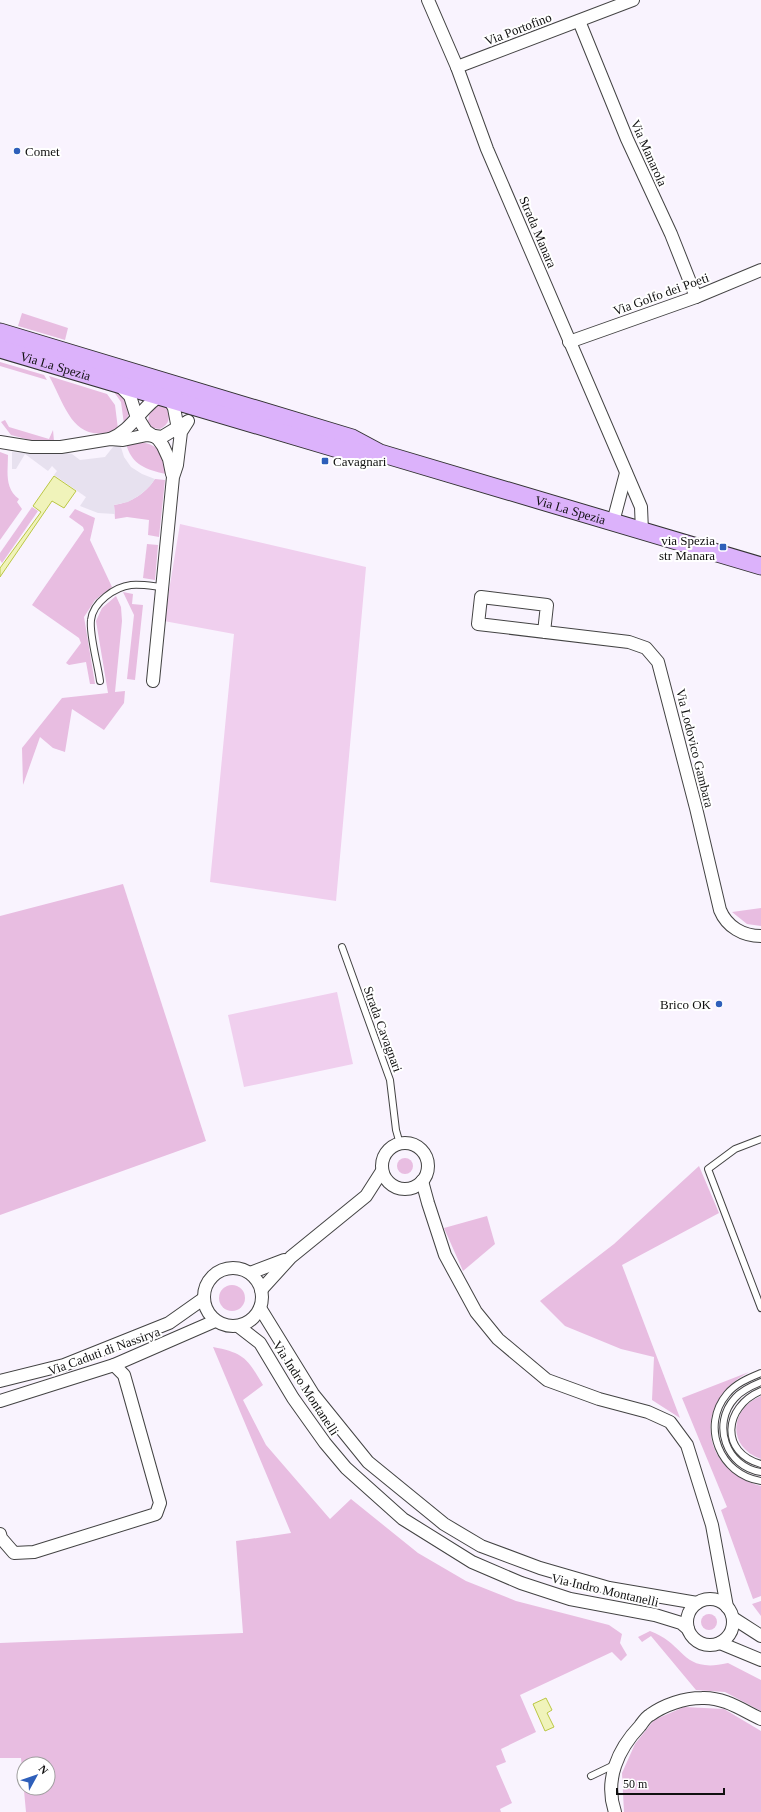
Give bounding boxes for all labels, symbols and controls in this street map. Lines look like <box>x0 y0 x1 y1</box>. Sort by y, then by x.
street label: Via Portofino <box>482 9 554 49</box>
street label: Via Manarola <box>628 117 670 189</box>
place label: Comet <box>25 144 60 159</box>
marker: Comet <box>12 146 22 156</box>
street label: Strada Manara <box>516 194 560 270</box>
street label: Via Golfo dei Poeti <box>611 270 711 318</box>
street label: Via La Spezia <box>19 348 93 383</box>
place label: Cavagnari <box>333 454 387 469</box>
marker: Cavagnari <box>320 456 330 466</box>
street label: Via La Spezia <box>533 492 608 527</box>
place label: via Spezia str Manara <box>659 533 715 563</box>
marker: via Spezia str Manara <box>718 542 728 552</box>
street label: Via Lodovico Gambara <box>673 687 717 809</box>
street label: Strada Cavagnari <box>361 984 406 1074</box>
place label: Brico OK <box>660 997 712 1012</box>
marker: Brico OK <box>714 999 724 1009</box>
street label: Via Caduti di Nassirya <box>46 1324 162 1378</box>
street label: Via Indro Montanelli <box>270 1338 342 1438</box>
street label: Via Indro Montanelli <box>550 1570 661 1610</box>
north arrow <box>16 1756 56 1796</box>
text: N <box>37 1763 51 1777</box>
scale bar <box>617 1770 724 1796</box>
text: 50 m <box>623 1777 648 1791</box>

